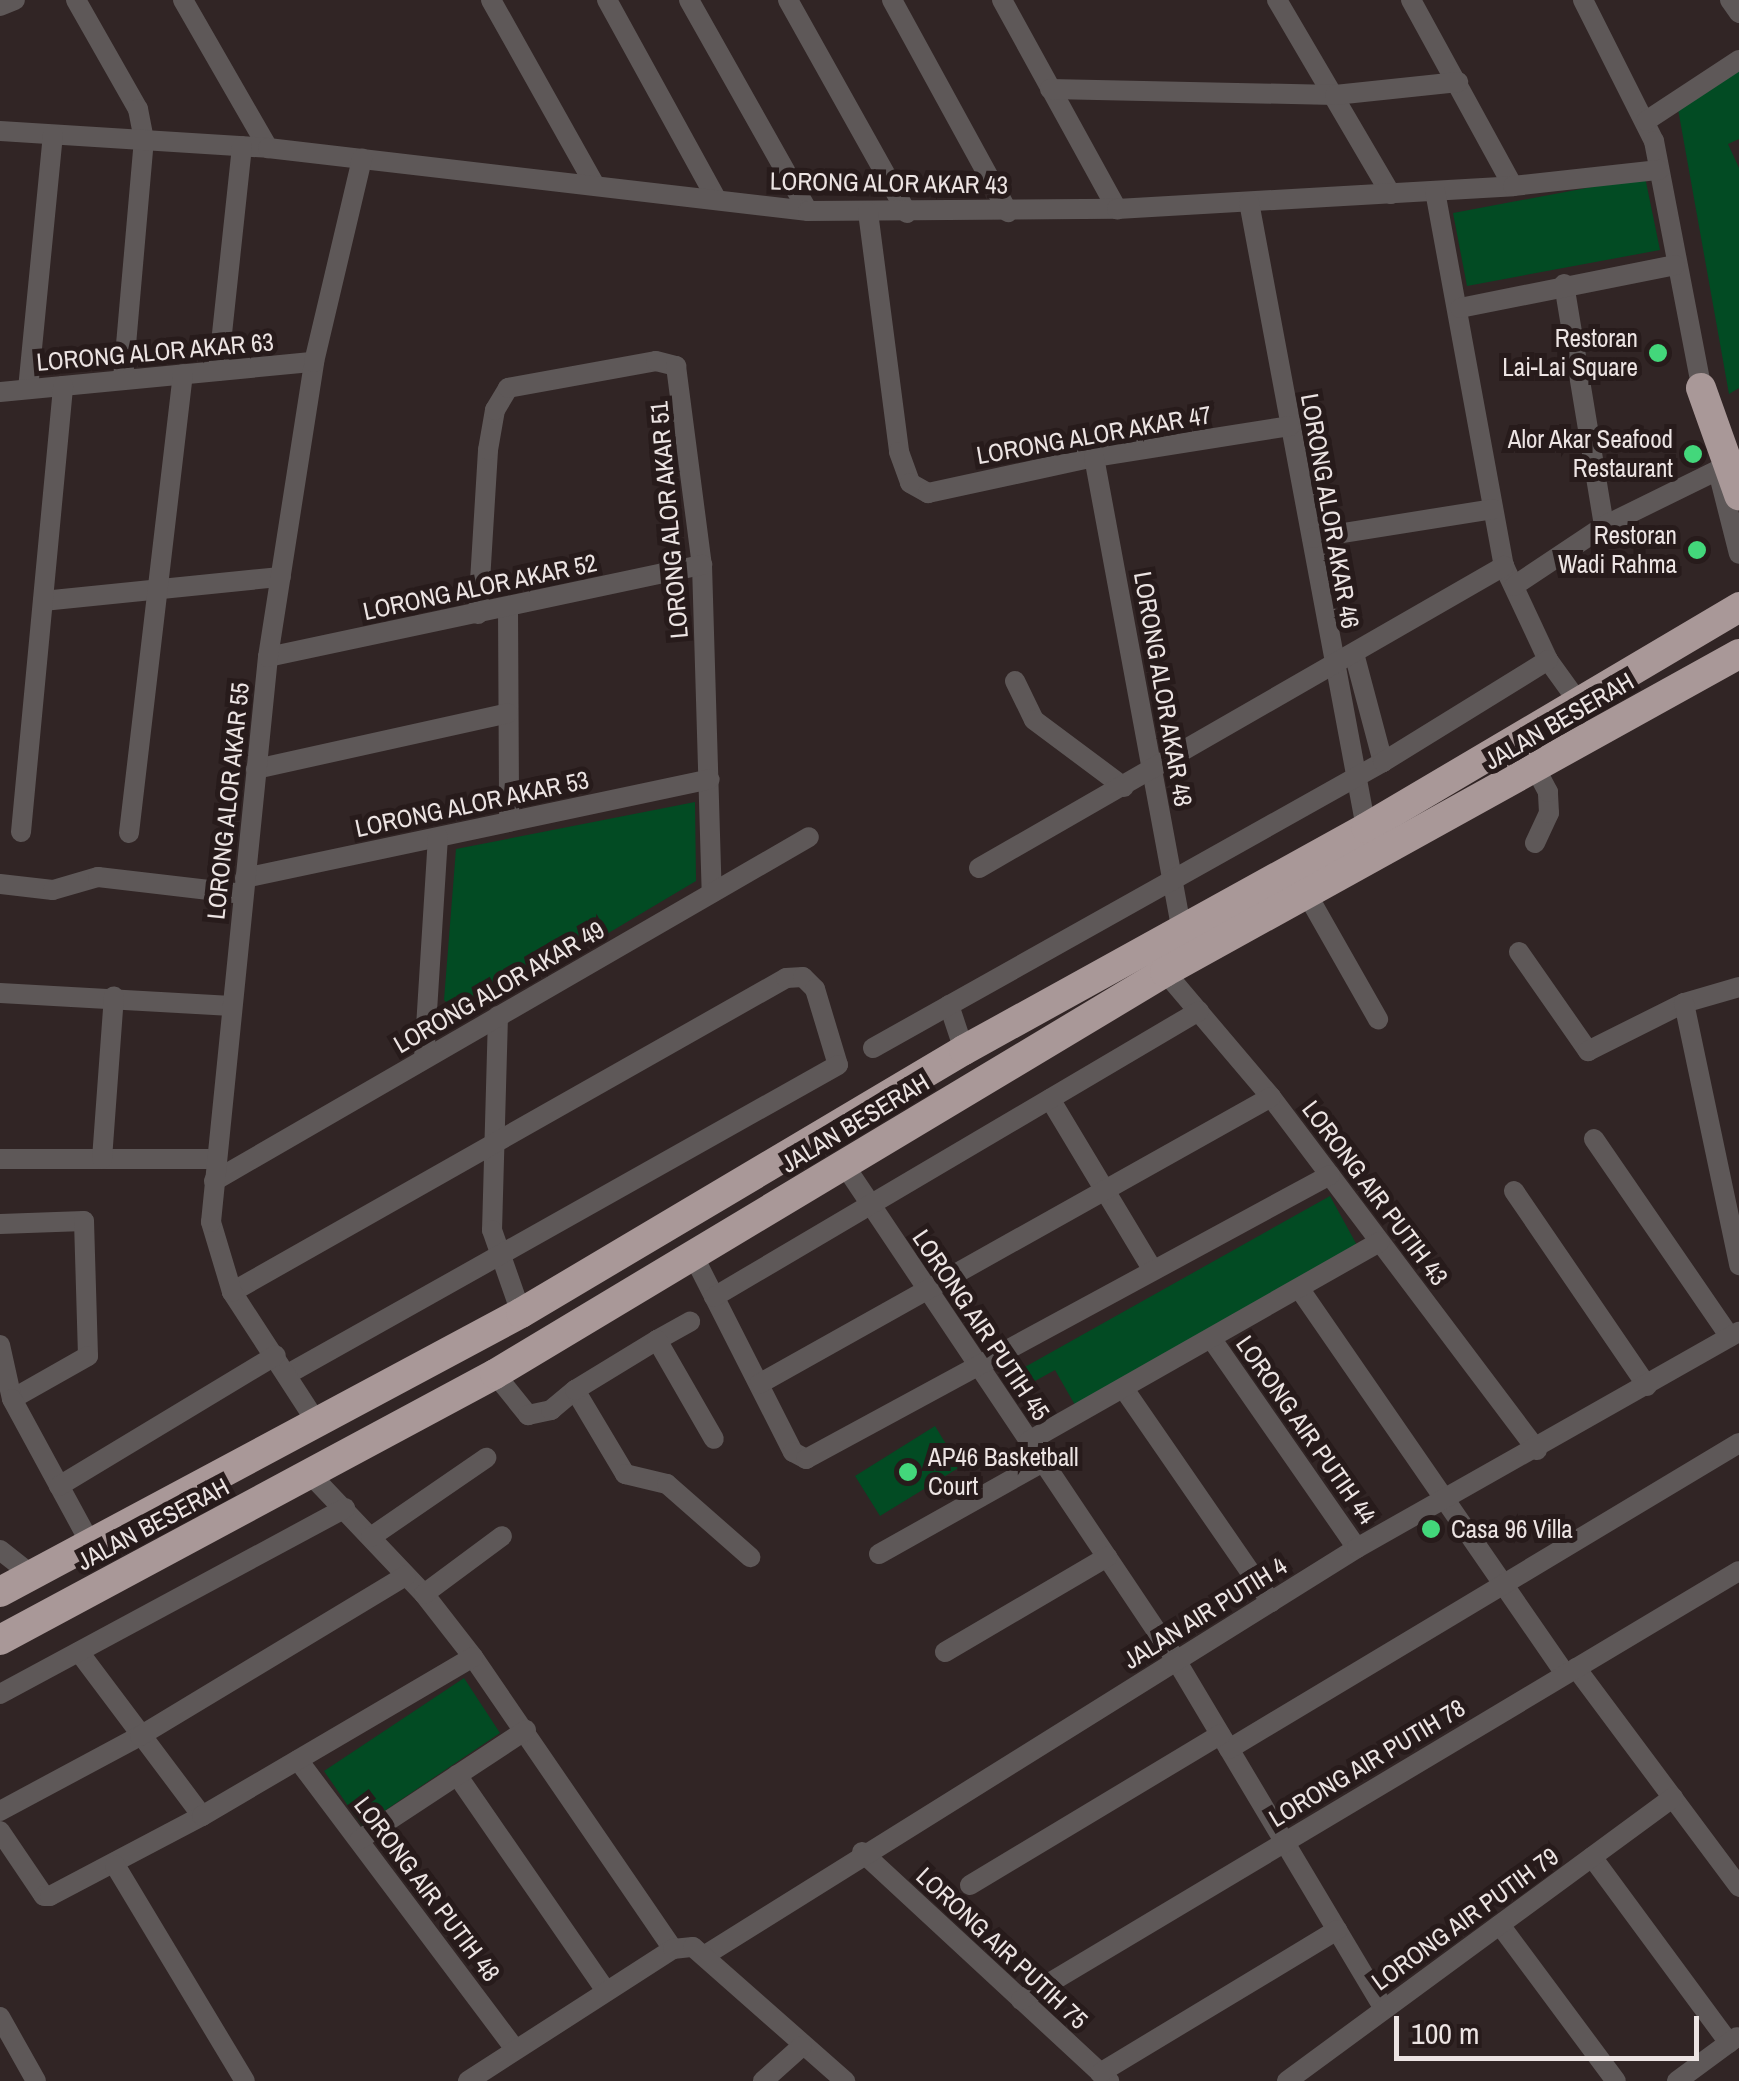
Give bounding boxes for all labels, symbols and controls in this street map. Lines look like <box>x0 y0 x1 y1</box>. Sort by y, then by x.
street label: LORONG ALOR AKAR 43 <box>769 166 1009 200</box>
place label: Restoran Lai-Lai Square <box>1502 324 1638 383</box>
street label: LORONG ALOR AKAR 63 <box>34 327 276 377</box>
marker: Restoran Lai-Lai Square <box>1647 342 1669 364</box>
street label: LORONG ALOR AKAR 46 <box>1294 390 1366 632</box>
street label: LORONG ALOR AKAR 51 <box>644 399 694 641</box>
street label: LORONG ALOR AKAR 47 <box>973 399 1215 471</box>
place label: Alor Akar Seafood Restaurant <box>1507 425 1673 484</box>
marker: Alor Akar Seafood Restaurant <box>1682 443 1704 465</box>
place label: Restoran Wadi Rahma <box>1558 521 1677 580</box>
marker: Restoran Wadi Rahma <box>1686 539 1708 561</box>
street label: LORONG ALOR AKAR 52 <box>359 547 601 627</box>
street label: LORONG ALOR AKAR 48 <box>1127 568 1199 810</box>
street label: JALAN BESERAH <box>1479 666 1639 776</box>
street label: LORONG ALOR AKAR 55 <box>201 680 255 922</box>
street label: LORONG ALOR AKAR 53 <box>351 764 593 844</box>
street label: LORONG ALOR AKAR 49 <box>387 914 611 1060</box>
street label: JALAN BESERAH <box>775 1067 935 1179</box>
street label: LORONG AIR PUTIH 43 <box>1295 1094 1455 1292</box>
street label: LORONG AIR PUTIH 45 <box>906 1224 1056 1426</box>
street label: LORONG AIR PUTIH 44 <box>1229 1329 1383 1531</box>
place label: AP46 Basketball Court <box>928 1443 1078 1502</box>
marker: AP46 Basketball Court <box>897 1461 919 1483</box>
street label: JALAN BESERAH <box>72 1471 234 1577</box>
place label: Casa 96 Villa <box>1451 1514 1573 1544</box>
marker: Casa 96 Villa <box>1420 1518 1442 1540</box>
street label: JALAN AIR PUTIH 4 <box>1117 1550 1293 1676</box>
street label: LORONG AIR PUTIH 78 <box>1263 1692 1471 1834</box>
street label: LORONG AIR PUTIH 48 <box>347 1790 507 1988</box>
street label: LORONG AIR PUTIH 79 <box>1365 1841 1565 1997</box>
street label: LORONG AIR PUTIH 75 <box>910 1861 1094 2035</box>
scale bar <box>1399 1996 1704 2058</box>
text: 100 m <box>1411 2013 1479 2053</box>

